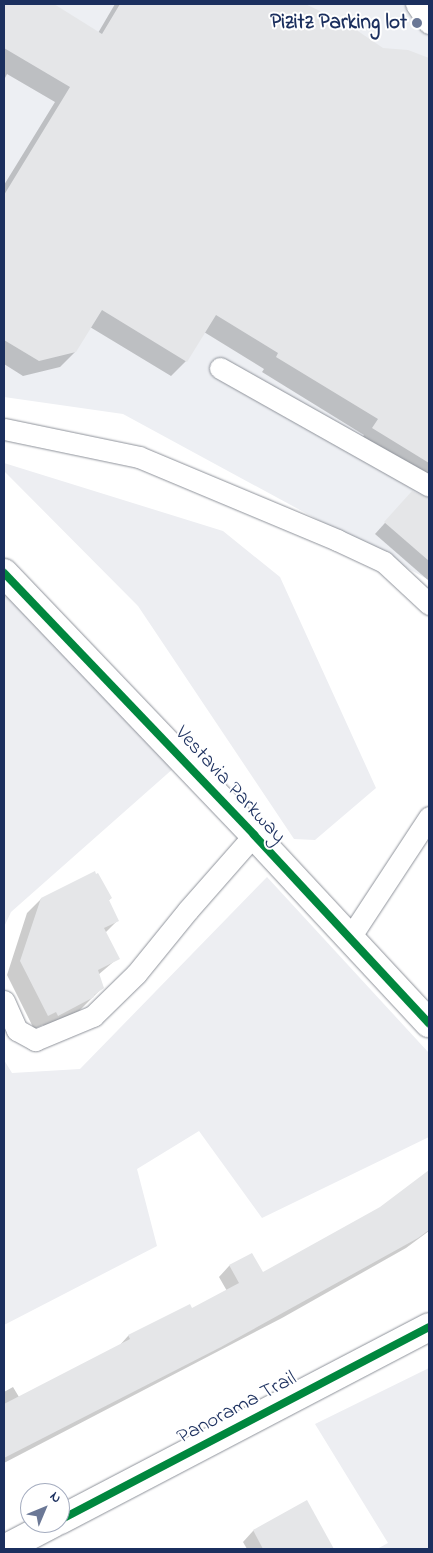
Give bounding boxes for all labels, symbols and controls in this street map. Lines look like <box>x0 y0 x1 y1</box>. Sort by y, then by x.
place label: Pizitz Parking lot <box>270 10 407 36</box>
marker: Pizitz Parking lot <box>411 17 423 29</box>
street label: Vestavia Parkway <box>169 721 291 849</box>
street label: Panorama Trail <box>173 1366 301 1450</box>
north arrow <box>20 1483 70 1533</box>
text: N <box>44 1487 66 1509</box>

